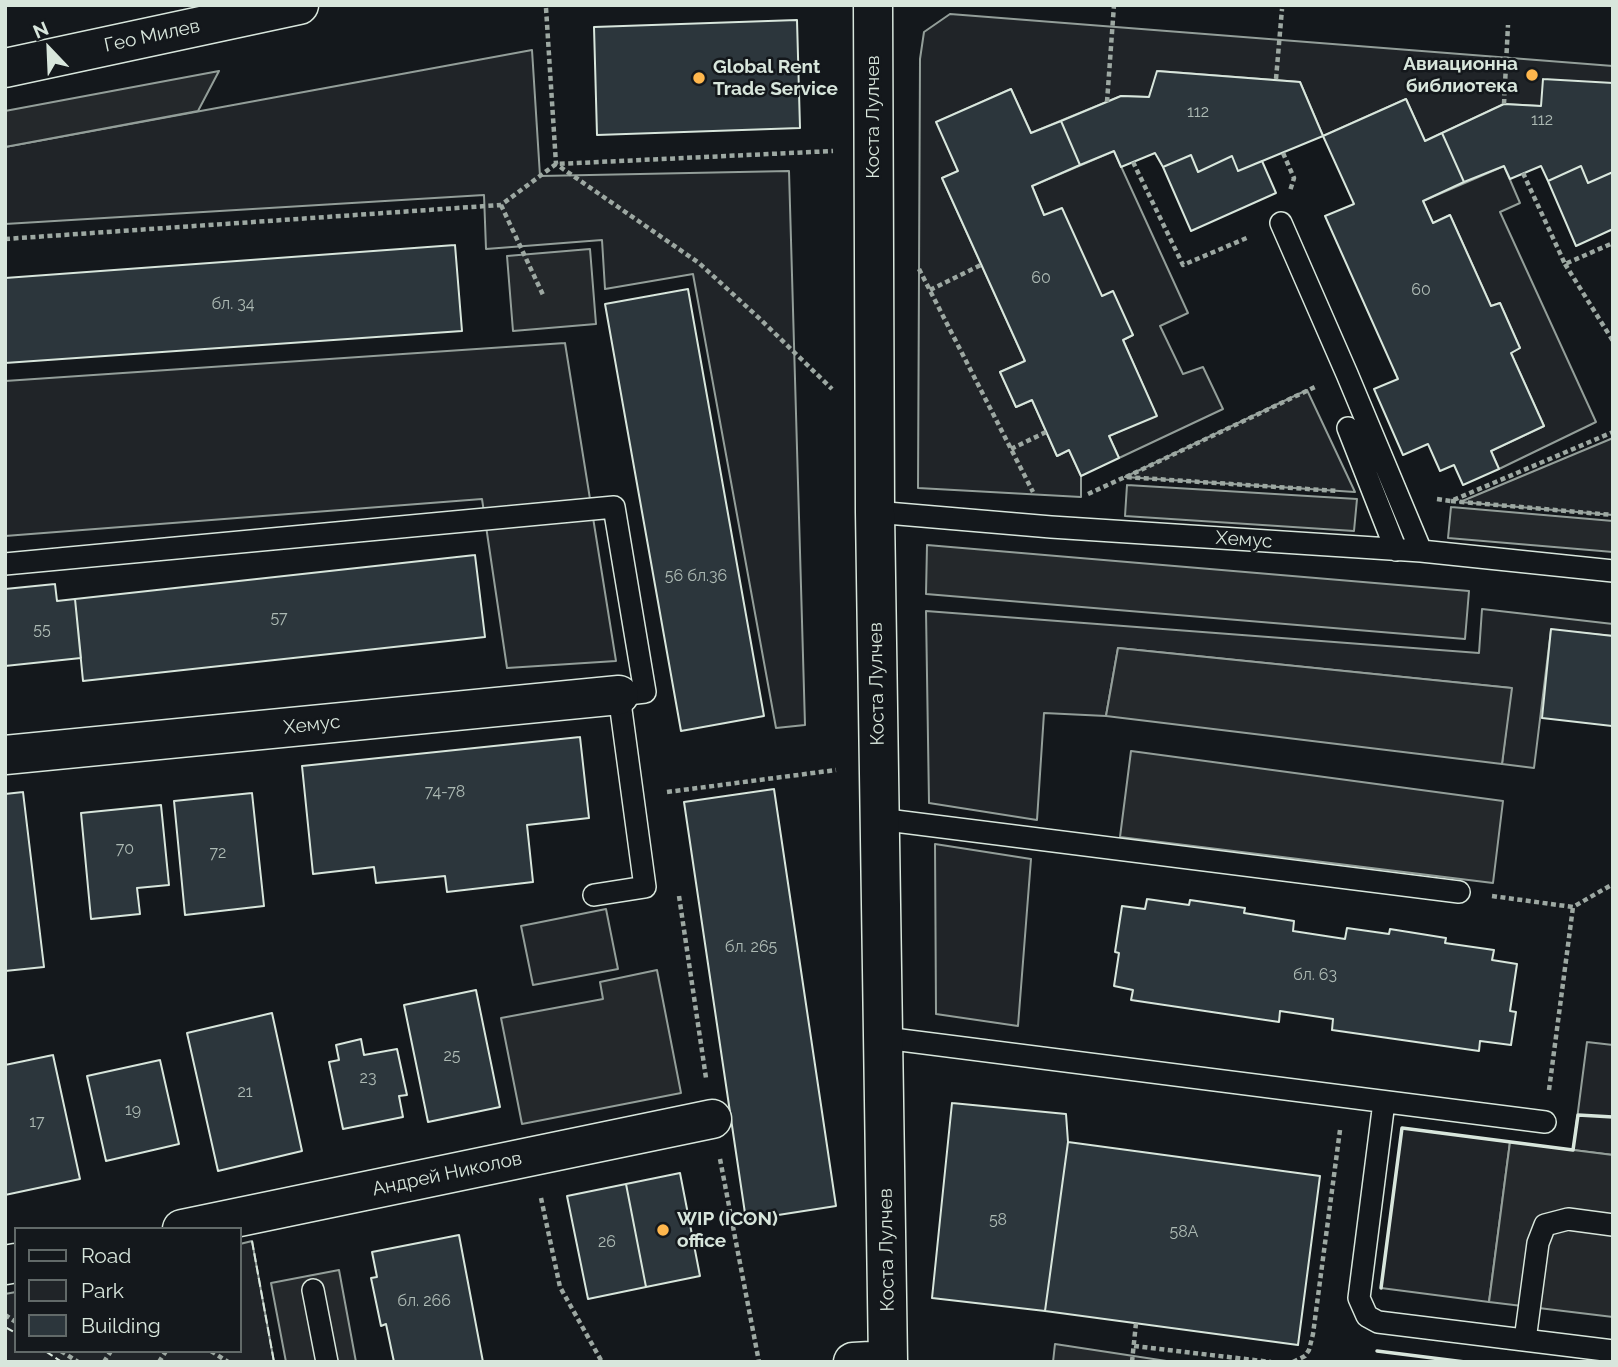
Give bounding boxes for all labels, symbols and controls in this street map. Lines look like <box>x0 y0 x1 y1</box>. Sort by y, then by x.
north arrow <box>14 14 84 84</box>
street label: Гео Милев <box>102 15 202 57</box>
text: N <box>30 17 52 43</box>
place label: Авиационна библиотека <box>1403 53 1518 97</box>
street label: Коста Лулчев <box>862 55 884 179</box>
place label: Global Rent Trade Service <box>713 56 838 100</box>
marker: Авиационна библиотека <box>1524 67 1540 83</box>
marker: Global Rent Trade Service <box>691 70 707 86</box>
house number: 112 <box>1187 102 1209 122</box>
house number: 112 <box>1531 110 1553 130</box>
house number: 60 <box>1031 268 1051 288</box>
house number: 60 <box>1411 280 1431 300</box>
house number: бл. 34 <box>211 294 255 314</box>
street label: Хемус <box>1215 527 1273 553</box>
house number: 56 бл.36 <box>665 566 727 586</box>
house number: 57 <box>270 608 288 628</box>
house number: 55 <box>33 620 51 640</box>
street label: Коста Лулчев <box>865 622 889 746</box>
street label: Хемус <box>283 711 341 739</box>
house number: 74-78 <box>425 782 465 802</box>
house number: 70 <box>116 839 134 859</box>
house number: 72 <box>210 843 226 863</box>
house number: бл. 265 <box>725 937 777 957</box>
house number: бл. 63 <box>1293 965 1337 985</box>
house number: 25 <box>443 1046 461 1066</box>
house number: 23 <box>360 1068 376 1088</box>
house number: 21 <box>237 1082 253 1102</box>
house number: 19 <box>125 1100 141 1120</box>
house number: 17 <box>29 1112 45 1132</box>
street label: Андрей Николов <box>370 1147 524 1201</box>
street label: Коста Лулчев <box>875 1188 899 1312</box>
place label: WIP (ICON) office <box>677 1208 778 1252</box>
house number: 58 <box>989 1210 1007 1230</box>
marker: WIP (ICON) office <box>655 1222 671 1238</box>
house number: 58A <box>1170 1222 1198 1242</box>
legend <box>14 1227 242 1353</box>
house number: 26 <box>598 1232 616 1252</box>
text: Road <box>81 1243 131 1268</box>
text: Park <box>81 1278 124 1303</box>
house number: бл. 266 <box>397 1291 451 1311</box>
text: Building <box>81 1313 161 1338</box>

